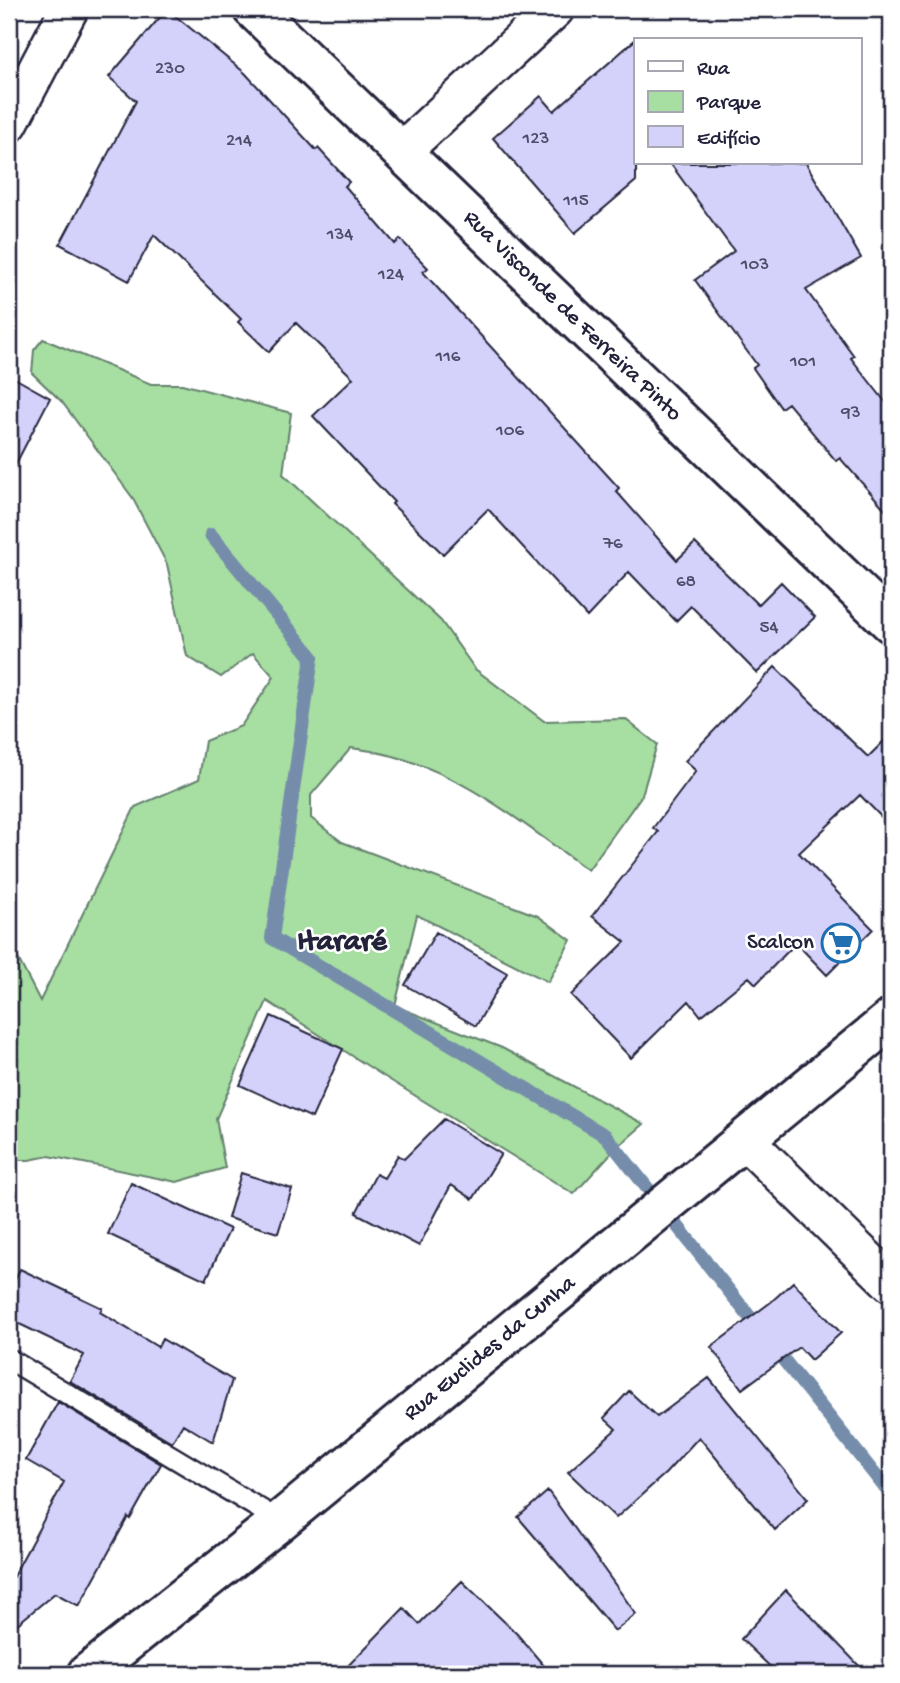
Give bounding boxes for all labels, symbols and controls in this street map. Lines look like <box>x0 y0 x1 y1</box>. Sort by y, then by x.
legend <box>634 38 862 164</box>
house number: 230 <box>155 58 185 81</box>
text: Rua <box>697 58 731 83</box>
text: Parque <box>696 92 762 117</box>
house number: 123 <box>522 128 550 151</box>
text: Edifício <box>697 128 761 153</box>
house number: 214 <box>226 130 252 153</box>
house number: 115 <box>562 190 589 213</box>
street label: Rua Visconde de Ferreira Pinto <box>457 205 687 428</box>
house number: 134 <box>326 224 353 247</box>
house number: 103 <box>740 254 769 277</box>
house number: 124 <box>377 264 404 287</box>
house number: 116 <box>435 346 461 369</box>
house number: 101 <box>789 351 816 374</box>
house number: 93 <box>840 402 861 425</box>
house number: 106 <box>495 420 524 443</box>
house number: 76 <box>602 533 623 556</box>
house number: 68 <box>676 571 696 594</box>
house number: 54 <box>760 617 778 640</box>
supermarket icon: Scalcon <box>820 922 862 964</box>
district label: Itararé <box>297 926 388 961</box>
place label: Scalcon <box>747 930 814 957</box>
street label: Rua Euclides da Cunha <box>399 1269 582 1427</box>

